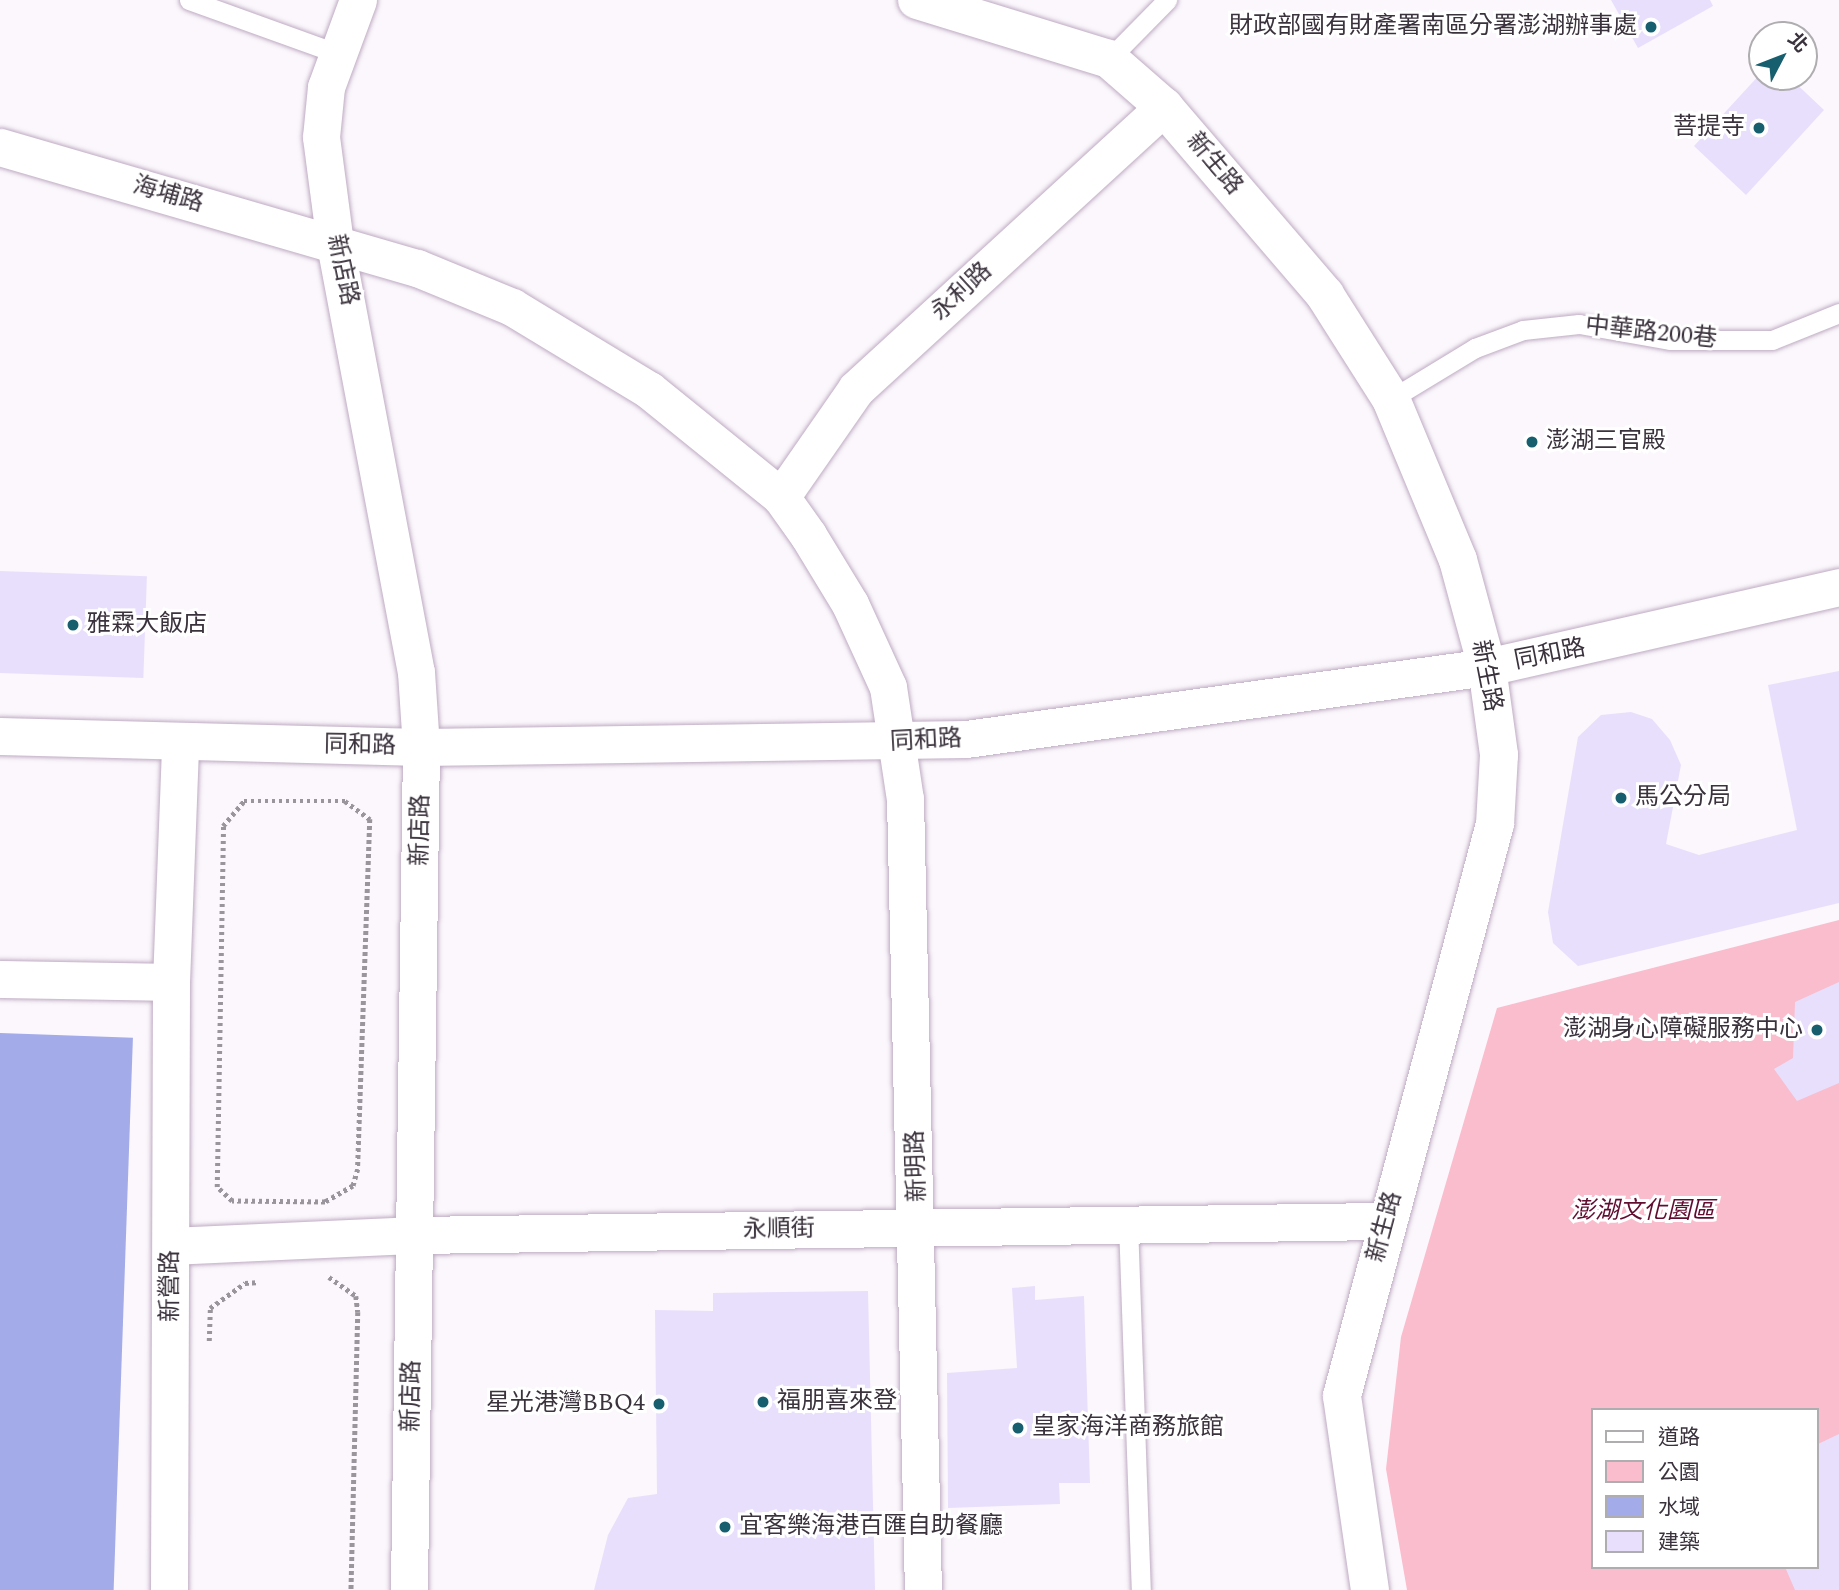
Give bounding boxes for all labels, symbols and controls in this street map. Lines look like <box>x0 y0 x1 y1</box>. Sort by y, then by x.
place label: 財政部國有財產署南區分署澎湖辦事處 <box>1229 13 1637 41</box>
marker: 財政部國有財產署南區分署澎湖辦事處 <box>1643 19 1659 35</box>
north arrow <box>1748 21 1818 91</box>
text: 北 <box>1780 26 1815 60</box>
place label: 菩提寺 <box>1673 114 1745 142</box>
marker: 菩提寺 <box>1751 120 1767 136</box>
street label: 新生路 <box>1180 127 1248 201</box>
street label: 海埔路 <box>129 171 207 219</box>
street label: 新店路 <box>320 232 364 308</box>
street label: 永利路 <box>926 257 998 327</box>
street label: 中華路200巷 <box>1584 312 1718 354</box>
place label: 澎湖三官殿 <box>1546 428 1666 456</box>
marker: 澎湖三官殿 <box>1524 434 1540 450</box>
place label: 雅霖大飯店 <box>87 611 207 639</box>
marker: 雅霖大飯店 <box>65 617 81 633</box>
street label: 同和路 <box>1512 634 1588 676</box>
street label: 新生路 <box>1465 638 1507 714</box>
street label: 同和路 <box>889 725 963 757</box>
street label: 同和路 <box>324 731 396 761</box>
place label: 馬公分局 <box>1635 784 1731 812</box>
marker: 馬公分局 <box>1613 790 1629 806</box>
street label: 新店路 <box>406 794 436 866</box>
place label: 澎湖身心障礙服務中心 <box>1563 1016 1803 1044</box>
marker: 澎湖身心障礙服務中心 <box>1809 1022 1825 1038</box>
street label: 新明路 <box>901 1130 933 1202</box>
street label: 新生路 <box>1362 1188 1408 1266</box>
park label: 澎湖文化園區 <box>1571 1198 1715 1226</box>
street label: 永順街 <box>743 1215 815 1245</box>
street label: 新營路 <box>157 1250 185 1322</box>
street label: 新店路 <box>397 1360 427 1432</box>
place label: 福朋喜來登 <box>777 1388 897 1416</box>
place label: 星光港灣BBQ4 <box>486 1390 645 1418</box>
marker: 福朋喜來登 <box>755 1394 771 1410</box>
marker: 星光港灣BBQ4 <box>651 1396 667 1412</box>
legend <box>1590 1408 1818 1569</box>
place label: 皇家海洋商務旅館 <box>1032 1414 1224 1442</box>
marker: 皇家海洋商務旅館 <box>1010 1420 1026 1436</box>
text: 道路 <box>1658 1422 1700 1454</box>
text: 公園 <box>1658 1457 1700 1489</box>
text: 水域 <box>1658 1492 1700 1524</box>
place label: 宜客樂海港百匯自助餐廳 <box>739 1513 1003 1541</box>
marker: 宜客樂海港百匯自助餐廳 <box>717 1519 733 1535</box>
text: 建築 <box>1658 1527 1700 1559</box>

